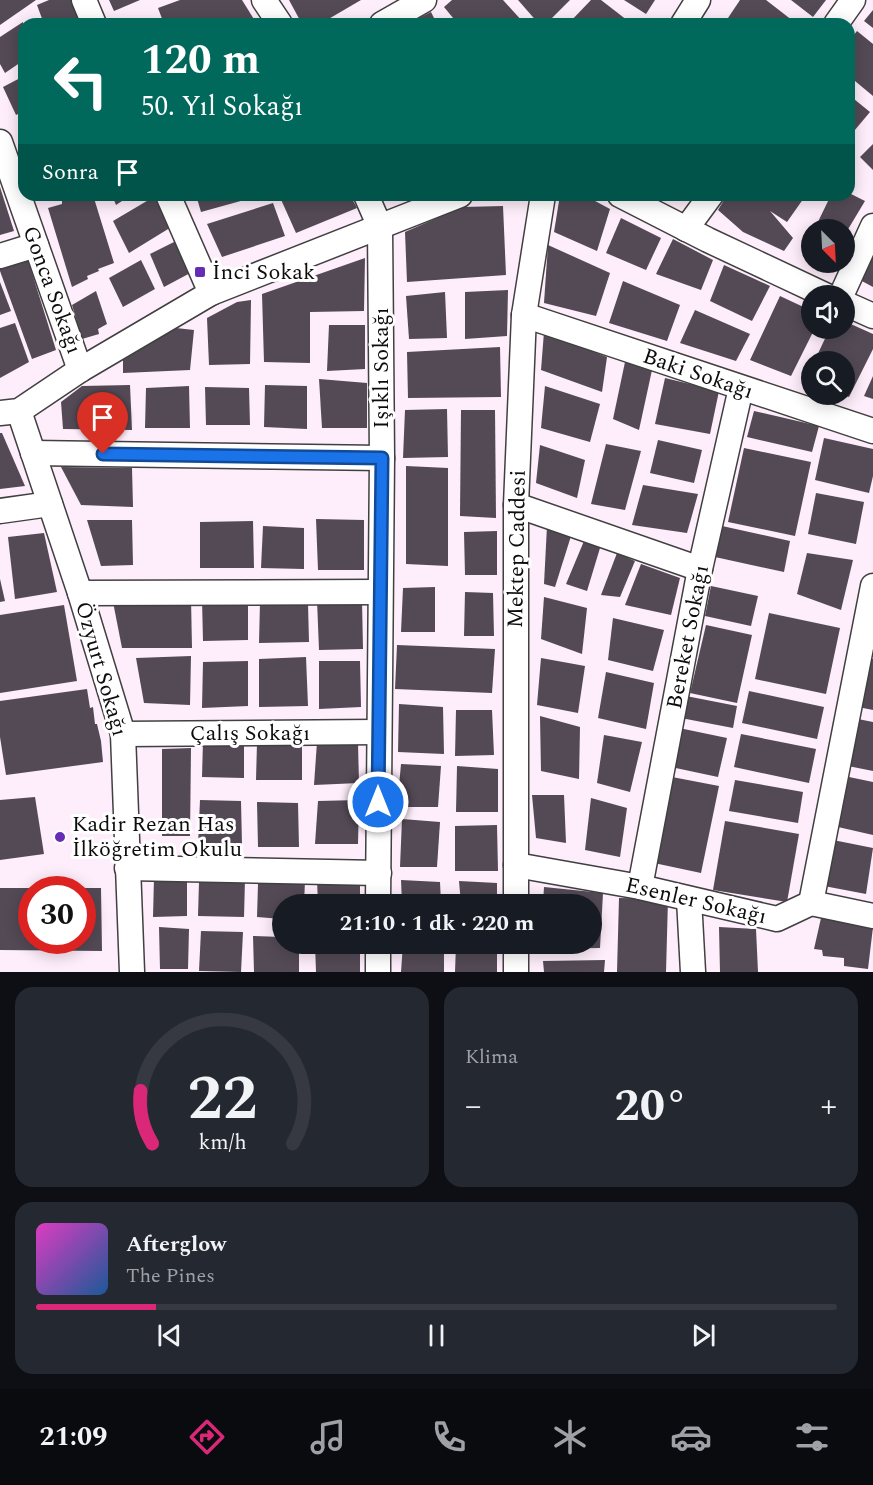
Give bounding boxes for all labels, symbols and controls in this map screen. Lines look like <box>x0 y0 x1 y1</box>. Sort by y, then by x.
text: 120 m <box>141 29 260 92</box>
icon: left <box>42 42 120 120</box>
text: 50. Yıl Sokağı <box>141 86 303 128</box>
text: Sonra <box>42 156 99 189</box>
icon: arrive <box>111 156 144 189</box>
north arrow <box>801 219 855 273</box>
map controls <box>801 219 855 405</box>
street label: Gonca Sokağı <box>14 221 90 359</box>
place label: İnci Sokak <box>212 256 315 289</box>
marker: İnci Sokak <box>193 265 207 279</box>
button: sound <box>801 285 855 339</box>
street label: Işıklı Sokağı <box>365 307 398 429</box>
street label: Baki Sokağı <box>638 340 758 408</box>
button: search <box>801 351 855 405</box>
pin <box>77 392 128 454</box>
icon: arrive <box>86 401 119 434</box>
street label: Mektep Caddesi <box>499 470 535 628</box>
street label: Bereket Sokağı <box>658 562 718 712</box>
street label: Özyurt Sokağı <box>66 598 136 740</box>
street label: Çalış Sokağı <box>190 717 310 750</box>
position arrow <box>346 770 410 834</box>
place label: Kadir Rezan Has İlköğretim Okulu <box>72 808 242 866</box>
marker: Kadir Rezan Has İlköğretim Okulu <box>53 830 67 844</box>
street label: Esenler Sokağı <box>622 869 770 933</box>
speed limit sign: 30 <box>18 876 96 954</box>
text: 21:10 · 1 dk · 220 m <box>340 907 534 940</box>
text: Klima <box>465 1042 518 1072</box>
text: 22 <box>187 1052 257 1147</box>
text: 20° <box>615 1072 688 1141</box>
text: − <box>465 1081 482 1131</box>
text: + <box>821 1081 837 1131</box>
text: km/h <box>198 1126 246 1159</box>
text: Afterglow <box>126 1228 226 1261</box>
text: The Pines <box>126 1261 215 1291</box>
icon: previous <box>153 1319 186 1352</box>
icon: pause <box>420 1319 453 1352</box>
icon: next <box>687 1319 720 1352</box>
text: 21:09 <box>40 1416 107 1458</box>
icon: directions <box>186 1416 228 1458</box>
icon: music <box>307 1416 349 1458</box>
icon: phone <box>428 1416 470 1458</box>
icon: climate <box>549 1416 591 1458</box>
icon: car <box>670 1416 712 1458</box>
icon: filters <box>791 1416 833 1458</box>

